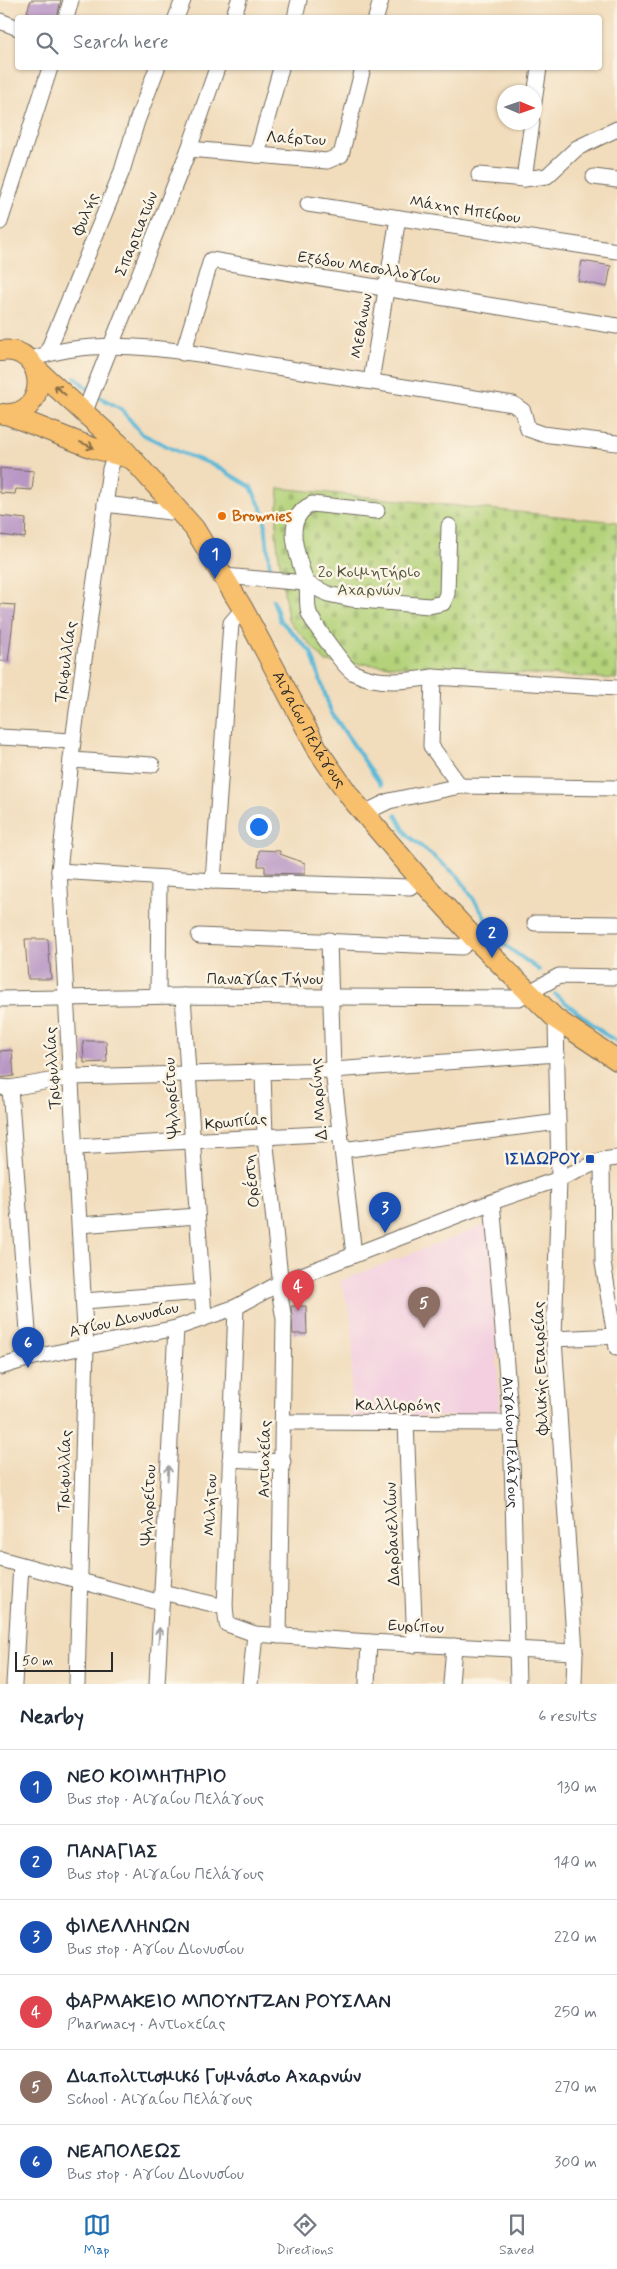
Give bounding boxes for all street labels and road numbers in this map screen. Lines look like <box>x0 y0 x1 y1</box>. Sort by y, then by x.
street label: Λαέρτου <box>266 126 327 151</box>
street label: Σπαρτιατών <box>110 188 164 280</box>
street label: Φυλής <box>68 190 104 239</box>
street label: Μάχης Ηπείρου <box>408 191 522 229</box>
street label: Εξόδου Μεσολλογίου <box>296 246 442 290</box>
street label: Μεθάνων <box>346 292 378 360</box>
street label: Τριφυλλίας <box>50 620 82 704</box>
street label: Αιγαίου Πελάγους <box>267 667 351 792</box>
street label: Παναγίας Τήνου <box>207 969 323 990</box>
street label: Τριφυλλίας <box>40 1026 66 1110</box>
street label: Ψηλορείτου <box>159 1057 185 1140</box>
street label: Δ. Μαρίνης <box>305 1057 333 1141</box>
street label: Κρωπίας <box>204 1109 268 1135</box>
street label: Ορέστη <box>238 1153 265 1209</box>
street label: Αγίου Διονυσίου <box>67 1297 181 1343</box>
street label: Φιλικής Εταιρείας <box>528 1301 554 1436</box>
street label: Αιγαίου Πελάγους <box>497 1376 524 1508</box>
street label: Καλλιρρόης <box>355 1395 441 1416</box>
street label: Αντιοχείας <box>254 1420 276 1498</box>
street label: Τριφυλλίας <box>53 1429 77 1513</box>
street label: Ψηλορείτου <box>136 1464 162 1547</box>
street label: Μιλήτου <box>199 1473 223 1537</box>
street label: Δαρδανελλίων <box>381 1482 405 1586</box>
street label: Ευρίπου <box>387 1615 445 1639</box>

